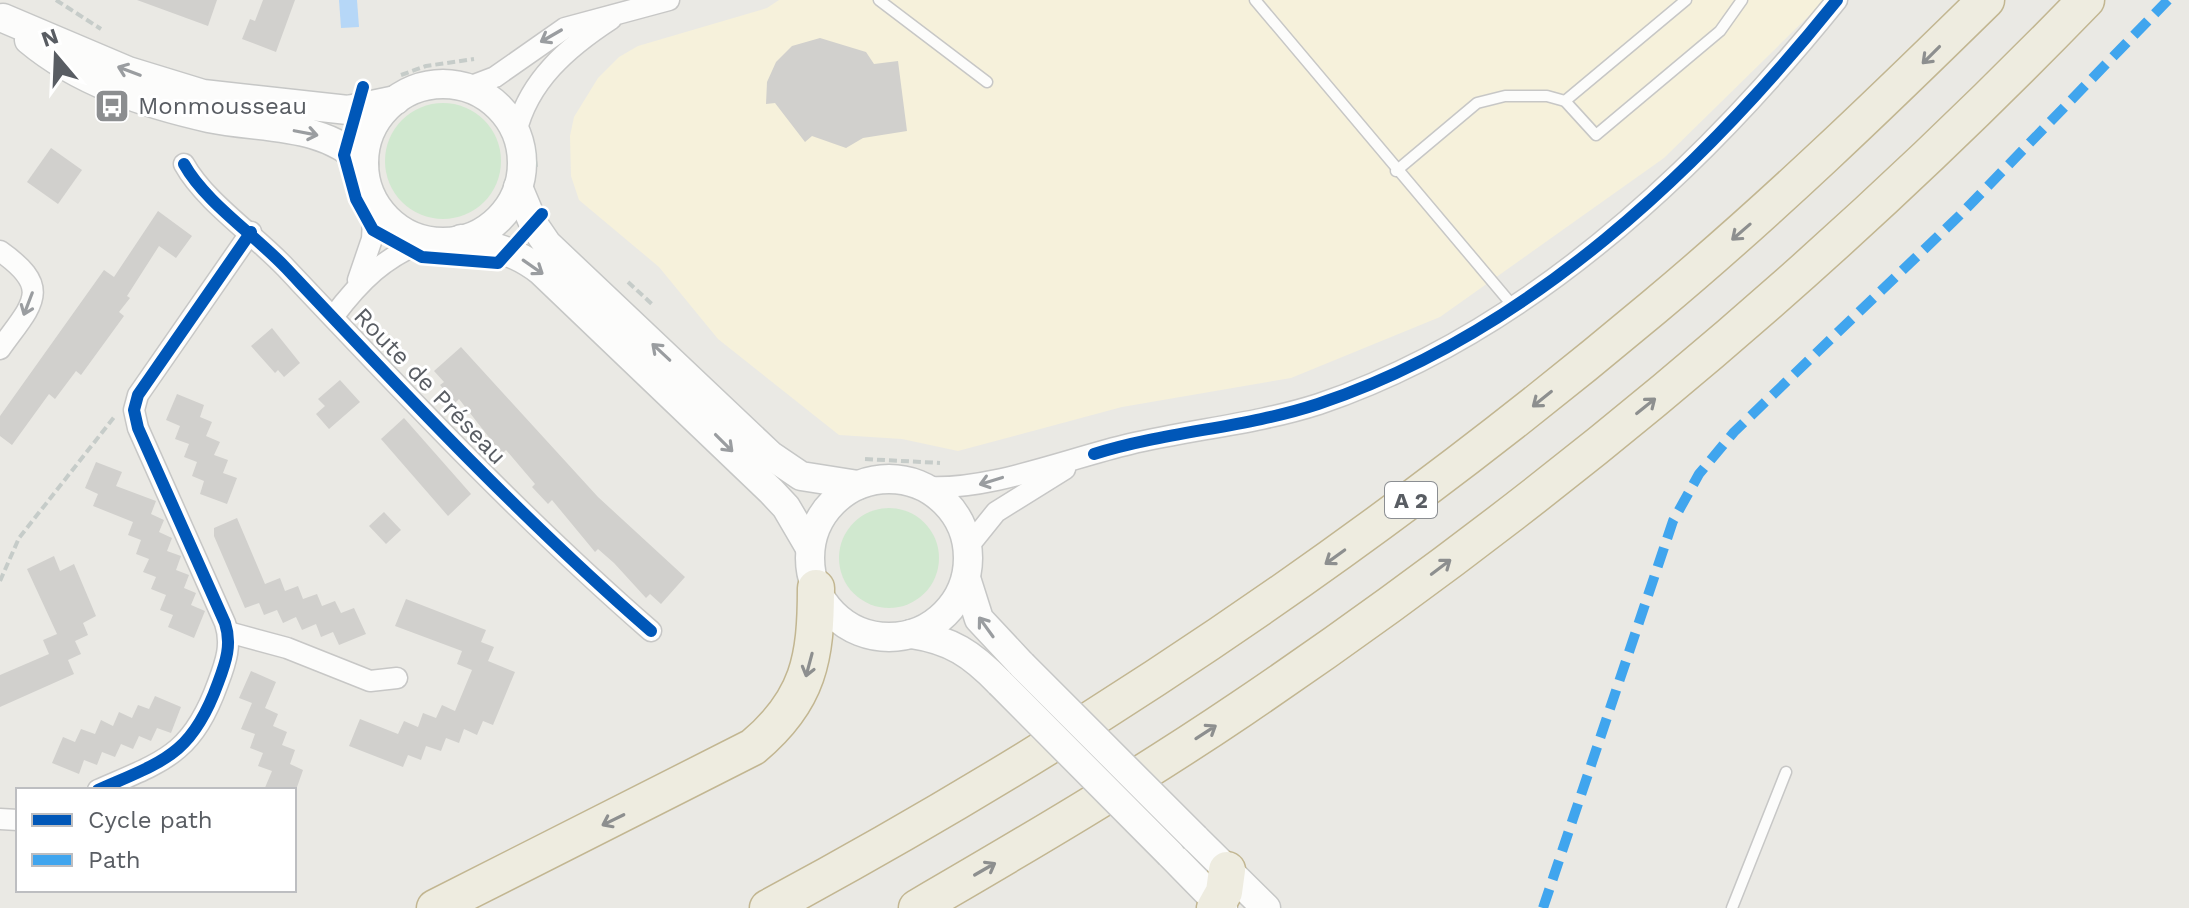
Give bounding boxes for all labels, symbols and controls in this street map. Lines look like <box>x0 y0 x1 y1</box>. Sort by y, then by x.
north arrow <box>16 16 96 96</box>
text: N <box>38 23 61 52</box>
one-way arrow <box>540 29 564 44</box>
one-way arrow <box>1921 45 1941 64</box>
one-way arrow <box>117 63 142 77</box>
bus stop icon: Monmousseau <box>93 87 131 125</box>
place label: Monmousseau <box>138 92 307 120</box>
one-way arrow <box>292 126 318 141</box>
one-way arrow <box>1731 223 1751 241</box>
one-way arrow <box>522 259 544 275</box>
one-way arrow <box>20 291 34 315</box>
street label: Route de Préseau <box>348 302 512 470</box>
one-way arrow <box>651 343 671 361</box>
one-way arrow <box>1532 391 1553 408</box>
one-way arrow <box>1635 397 1655 415</box>
one-way arrow <box>713 433 733 453</box>
one-way arrow <box>979 474 1005 489</box>
road number: A 2 <box>1385 482 1437 518</box>
one-way arrow <box>1324 549 1346 565</box>
one-way arrow <box>1430 558 1452 575</box>
one-way arrow <box>977 616 994 638</box>
one-way arrow <box>801 652 816 678</box>
one-way arrow <box>1194 724 1216 740</box>
legend <box>16 788 296 892</box>
text: Cycle path <box>88 806 213 834</box>
one-way arrow <box>601 813 625 828</box>
text: Path <box>88 846 141 874</box>
one-way arrow <box>972 861 996 876</box>

